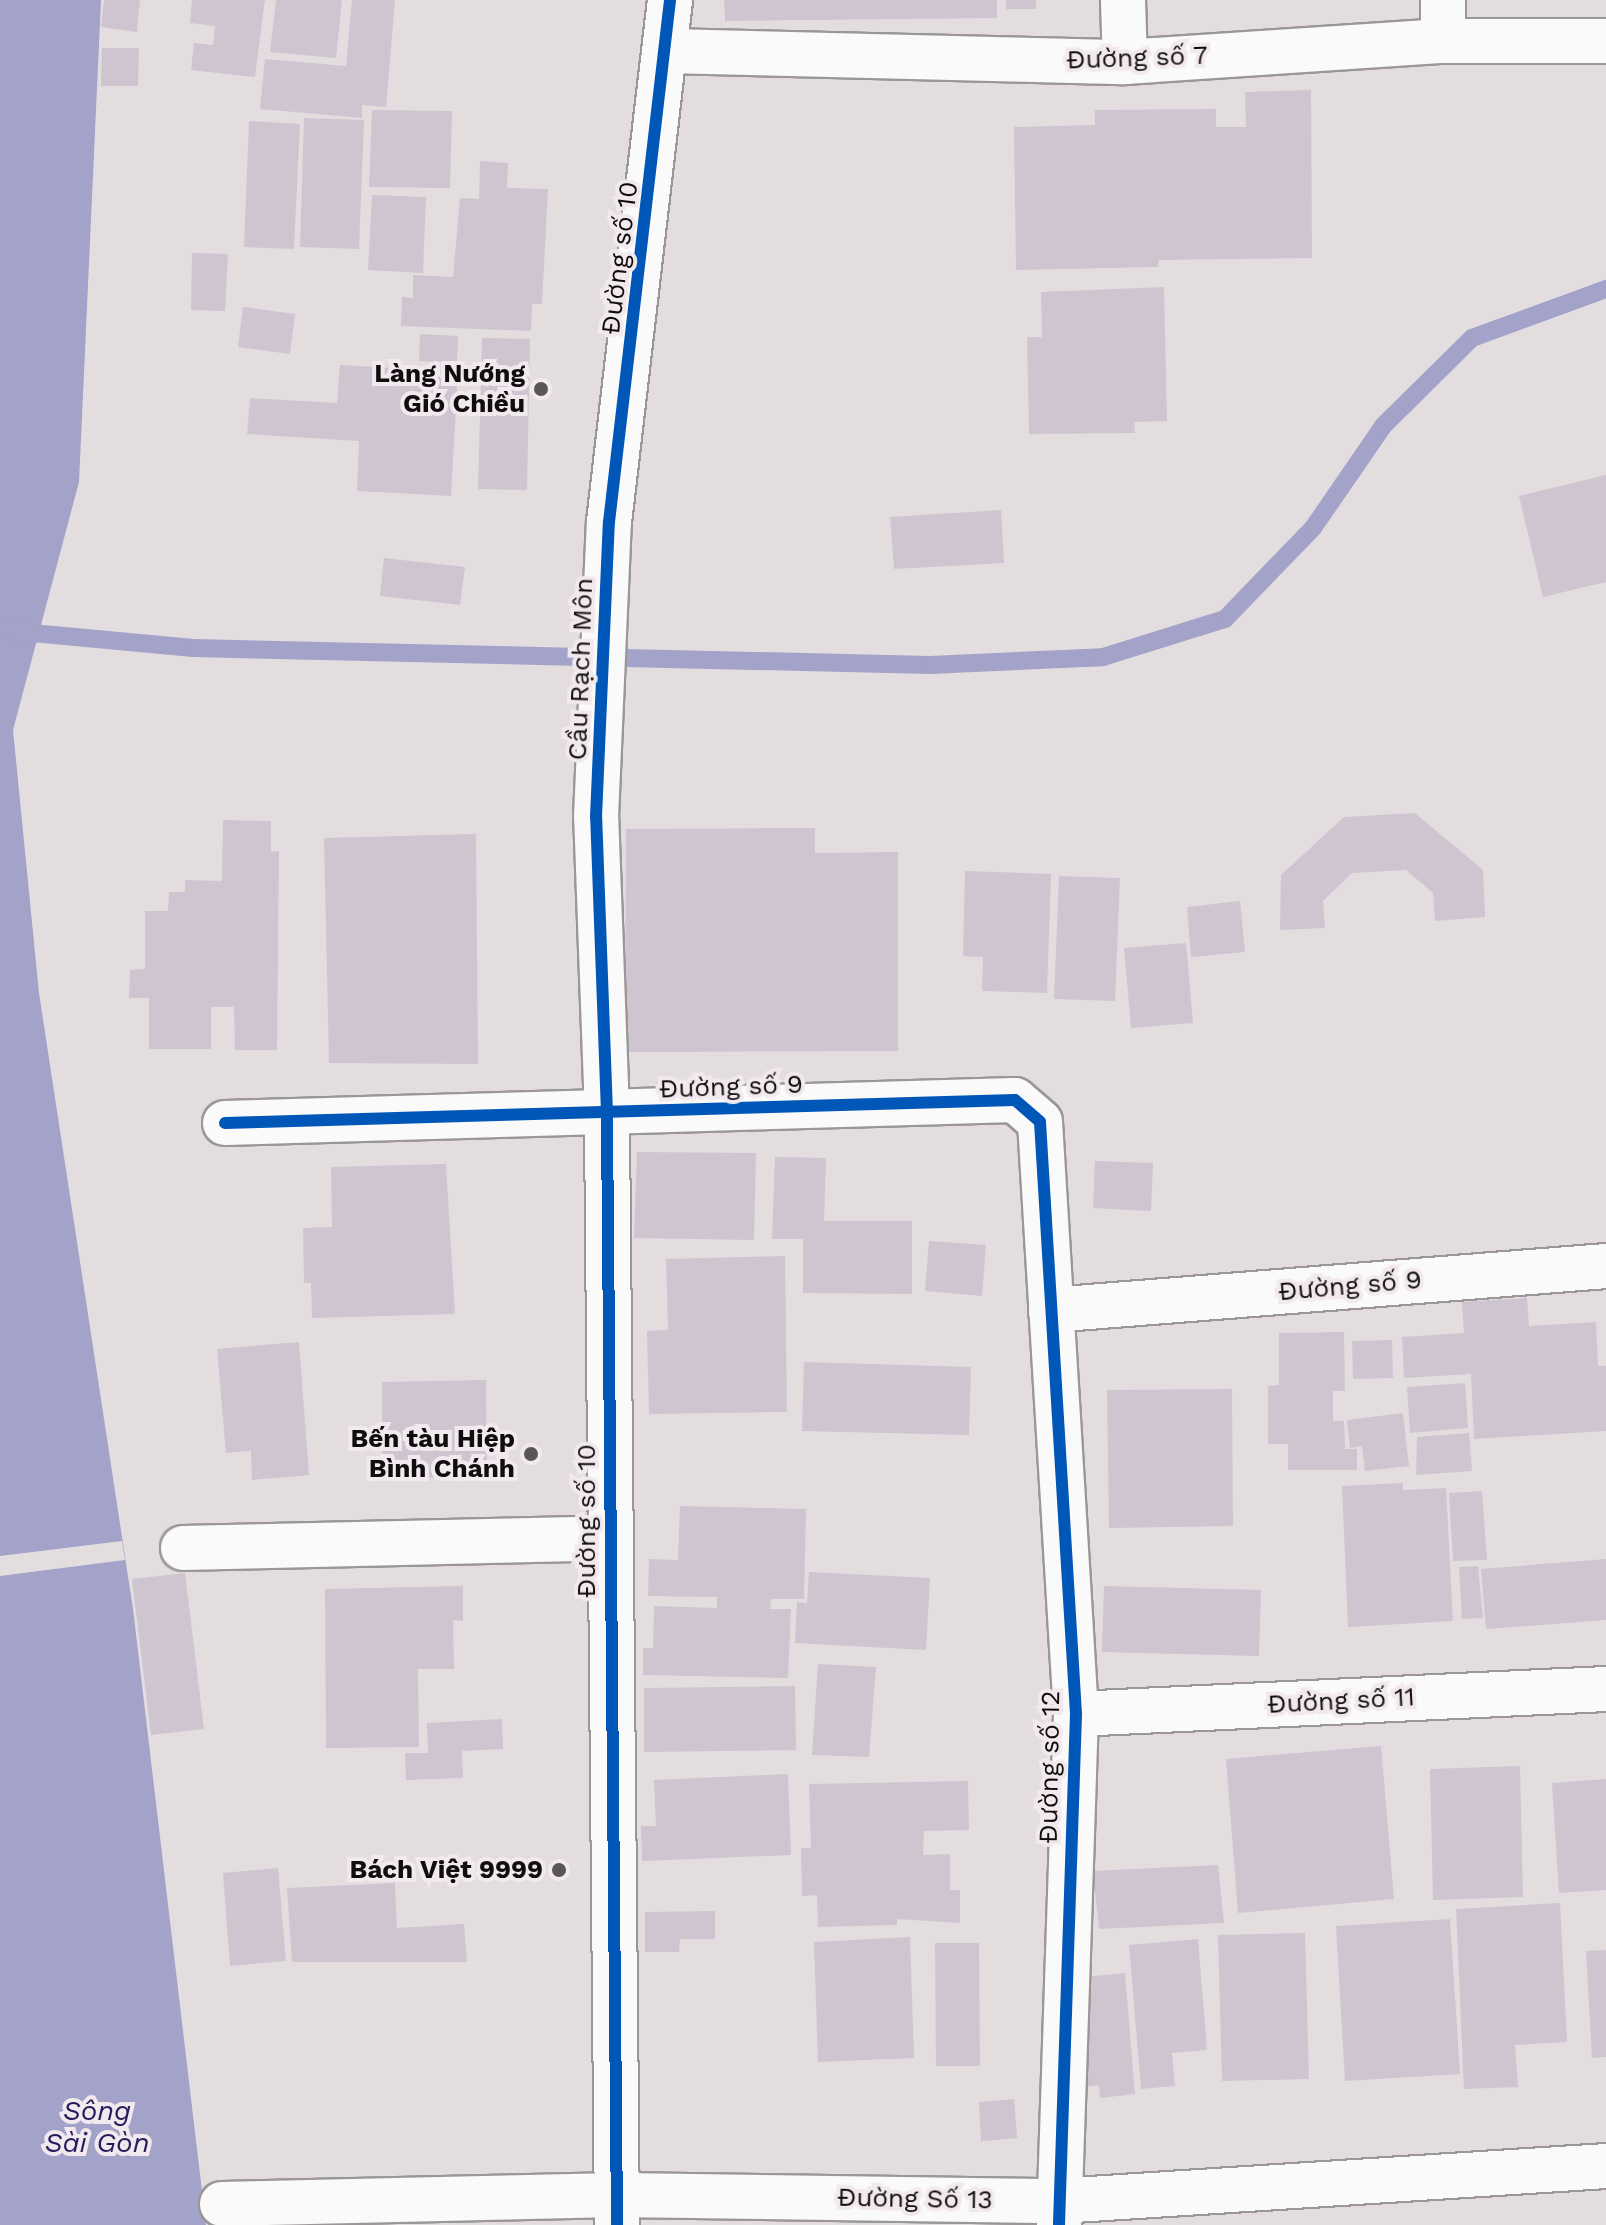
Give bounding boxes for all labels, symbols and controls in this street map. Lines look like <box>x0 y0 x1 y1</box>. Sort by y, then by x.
street label: Đường số 7 <box>1065 40 1209 76</box>
street label: Đường số 10 <box>595 180 645 336</box>
place label: Làng Nướng Gió Chiều <box>374 358 525 420</box>
marker: Làng Nướng Gió Chiều <box>532 380 550 398</box>
street label: Cầu Rạch Môn <box>562 577 600 761</box>
street label: Đường số 9 <box>659 1069 803 1105</box>
street label: Đường số 9 <box>1277 1264 1423 1308</box>
place label: Bến tàu Hiệp Bình Chánh <box>350 1423 515 1484</box>
street label: Đường số 10 <box>571 1444 603 1598</box>
marker: Bến tàu Hiệp Bình Chánh <box>522 1445 540 1463</box>
street label: Đường số 11 <box>1266 1682 1416 1720</box>
street label: Đường số 12 <box>1033 1690 1067 1844</box>
place label: Bách Việt 9999 <box>349 1854 543 1886</box>
marker: Bách Việt 9999 <box>550 1861 568 1879</box>
water label: Sông Sài Gòn <box>44 2094 150 2160</box>
street label: Đường Số 13 <box>837 2182 993 2216</box>

